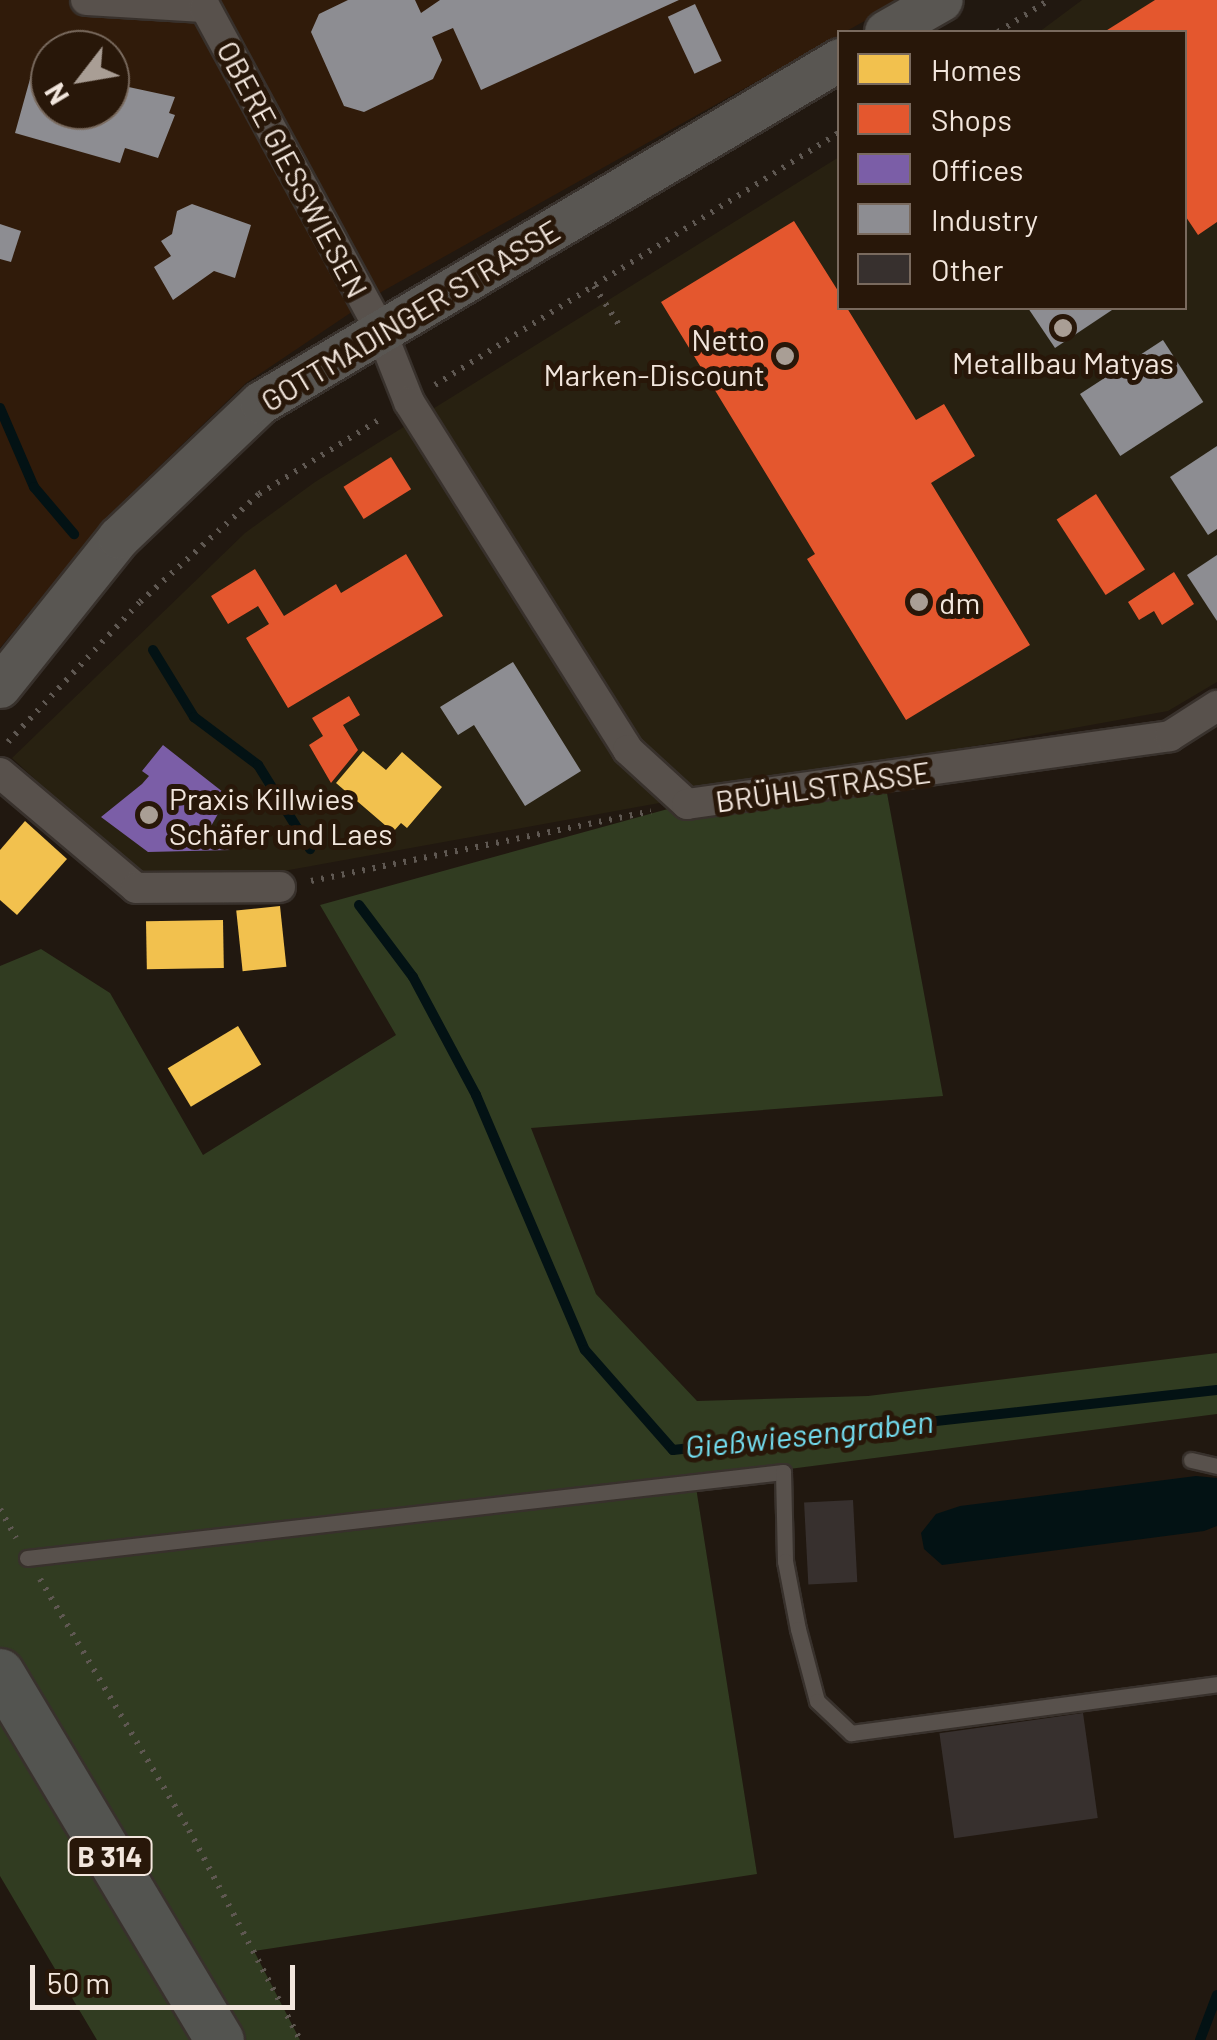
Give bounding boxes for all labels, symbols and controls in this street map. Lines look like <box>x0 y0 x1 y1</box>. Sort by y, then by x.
north arrow <box>30 30 130 130</box>
legend <box>837 30 1187 310</box>
street label: OBERE GIESSWIESEN <box>210 35 376 303</box>
text: Homes <box>931 51 1022 87</box>
text: N <box>37 78 75 111</box>
text: Shops <box>931 101 1012 137</box>
text: Offices <box>931 151 1024 187</box>
text: Industry <box>931 201 1038 237</box>
street label: GOTTMADINGER STRASSE <box>254 212 566 418</box>
text: Other <box>931 251 1003 287</box>
marker: Metallbau Matyas <box>1052 317 1074 339</box>
place label: Netto Marken-Discount <box>543 321 765 392</box>
place label: Metallbau Matyas <box>952 344 1174 380</box>
marker: Netto Marken-Discount <box>774 345 796 367</box>
place label: dm <box>939 584 980 620</box>
marker: dm <box>908 591 930 613</box>
street label: BRÜHLSTRASSE <box>713 753 933 819</box>
place label: Praxis Killwies Schäfer und Laes <box>169 780 393 850</box>
marker: Praxis Killwies Schäfer und Laes <box>138 804 160 826</box>
water label: Gießwiesengraben <box>683 1401 935 1465</box>
road number: B 314 <box>68 1833 152 1879</box>
scale bar <box>35 1945 300 2007</box>
text: 50 m <box>47 1964 110 2000</box>

